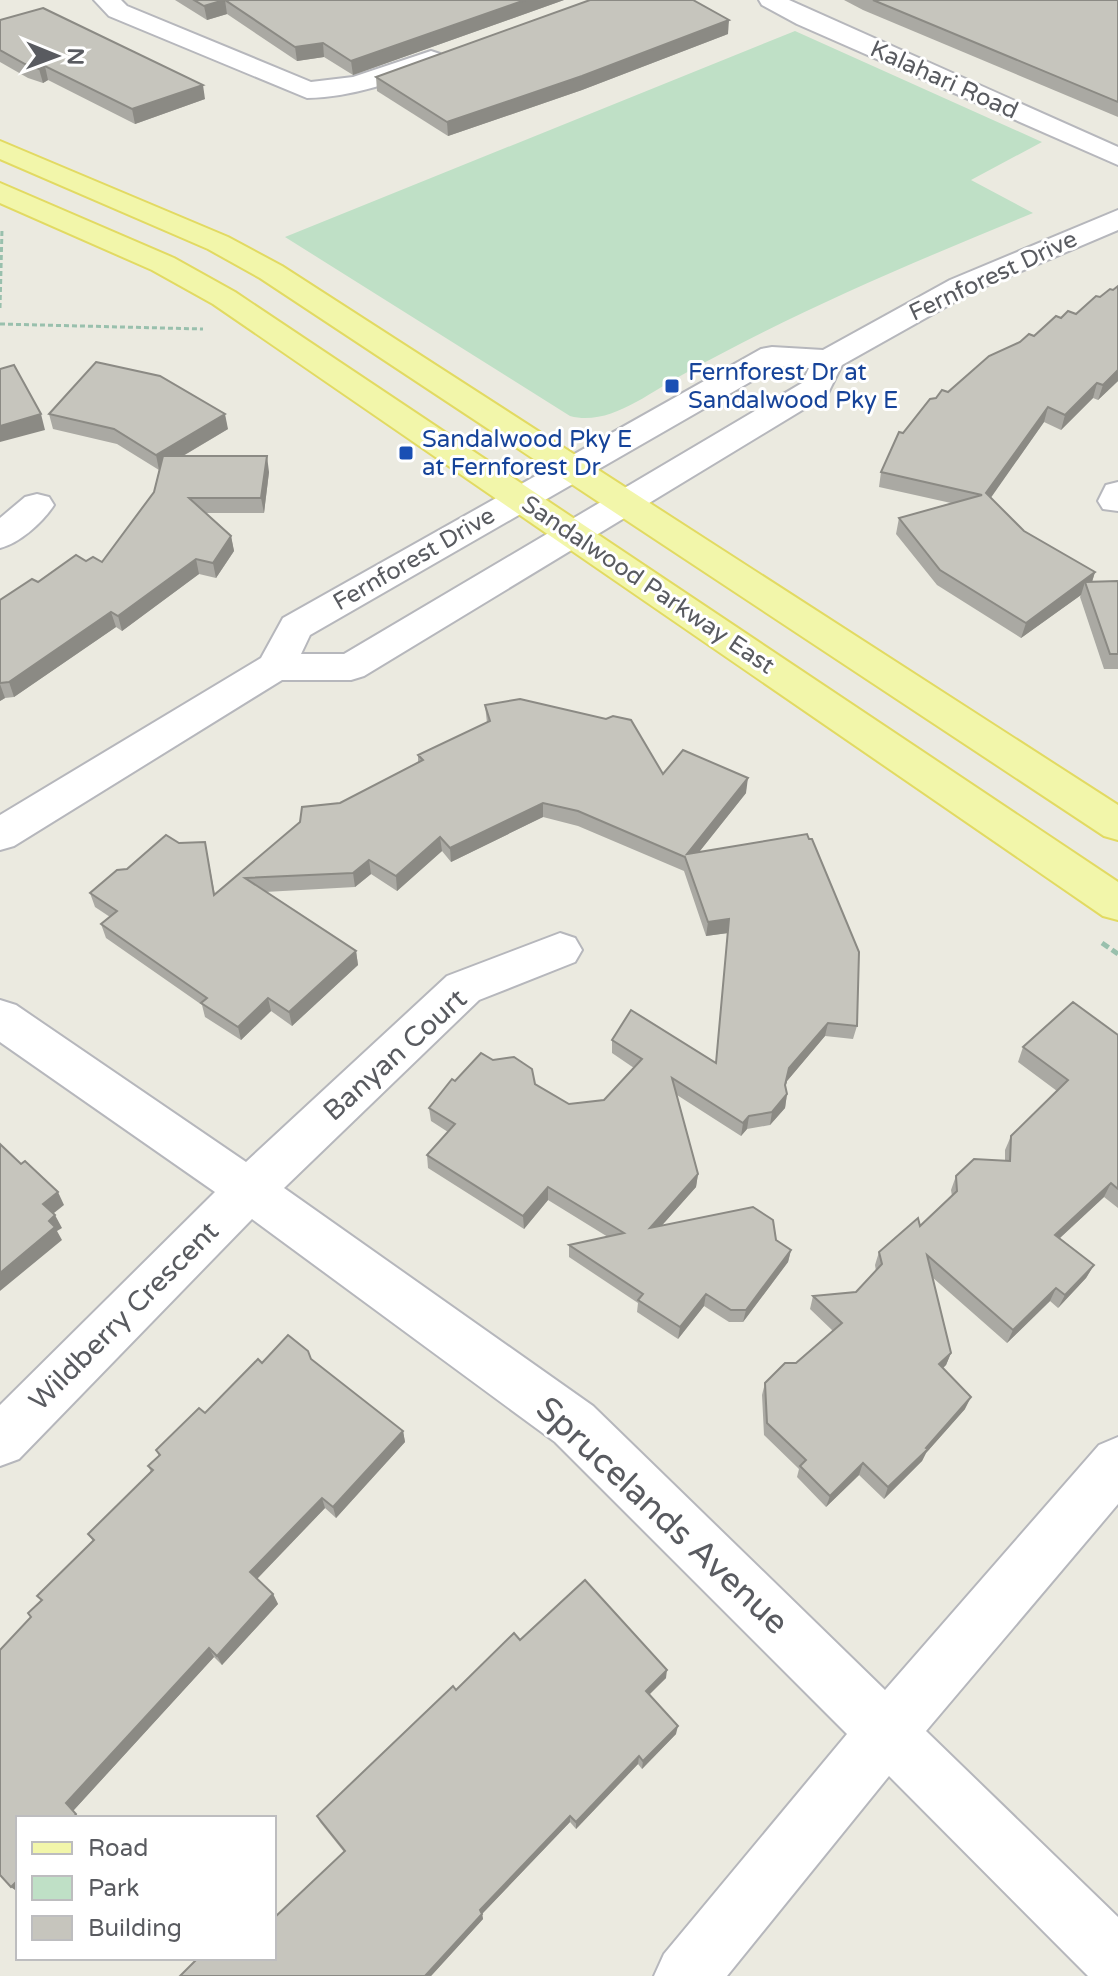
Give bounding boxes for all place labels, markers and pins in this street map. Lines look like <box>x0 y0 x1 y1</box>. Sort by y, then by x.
place label: Fernforest Dr at Sandalwood Pky E <box>688 358 898 415</box>
marker: Fernforest Dr at Sandalwood Pky E <box>663 377 681 395</box>
place label: Sandalwood Pky E at Fernforest Dr <box>422 425 632 482</box>
marker: Sandalwood Pky E at Fernforest Dr <box>397 444 415 462</box>

